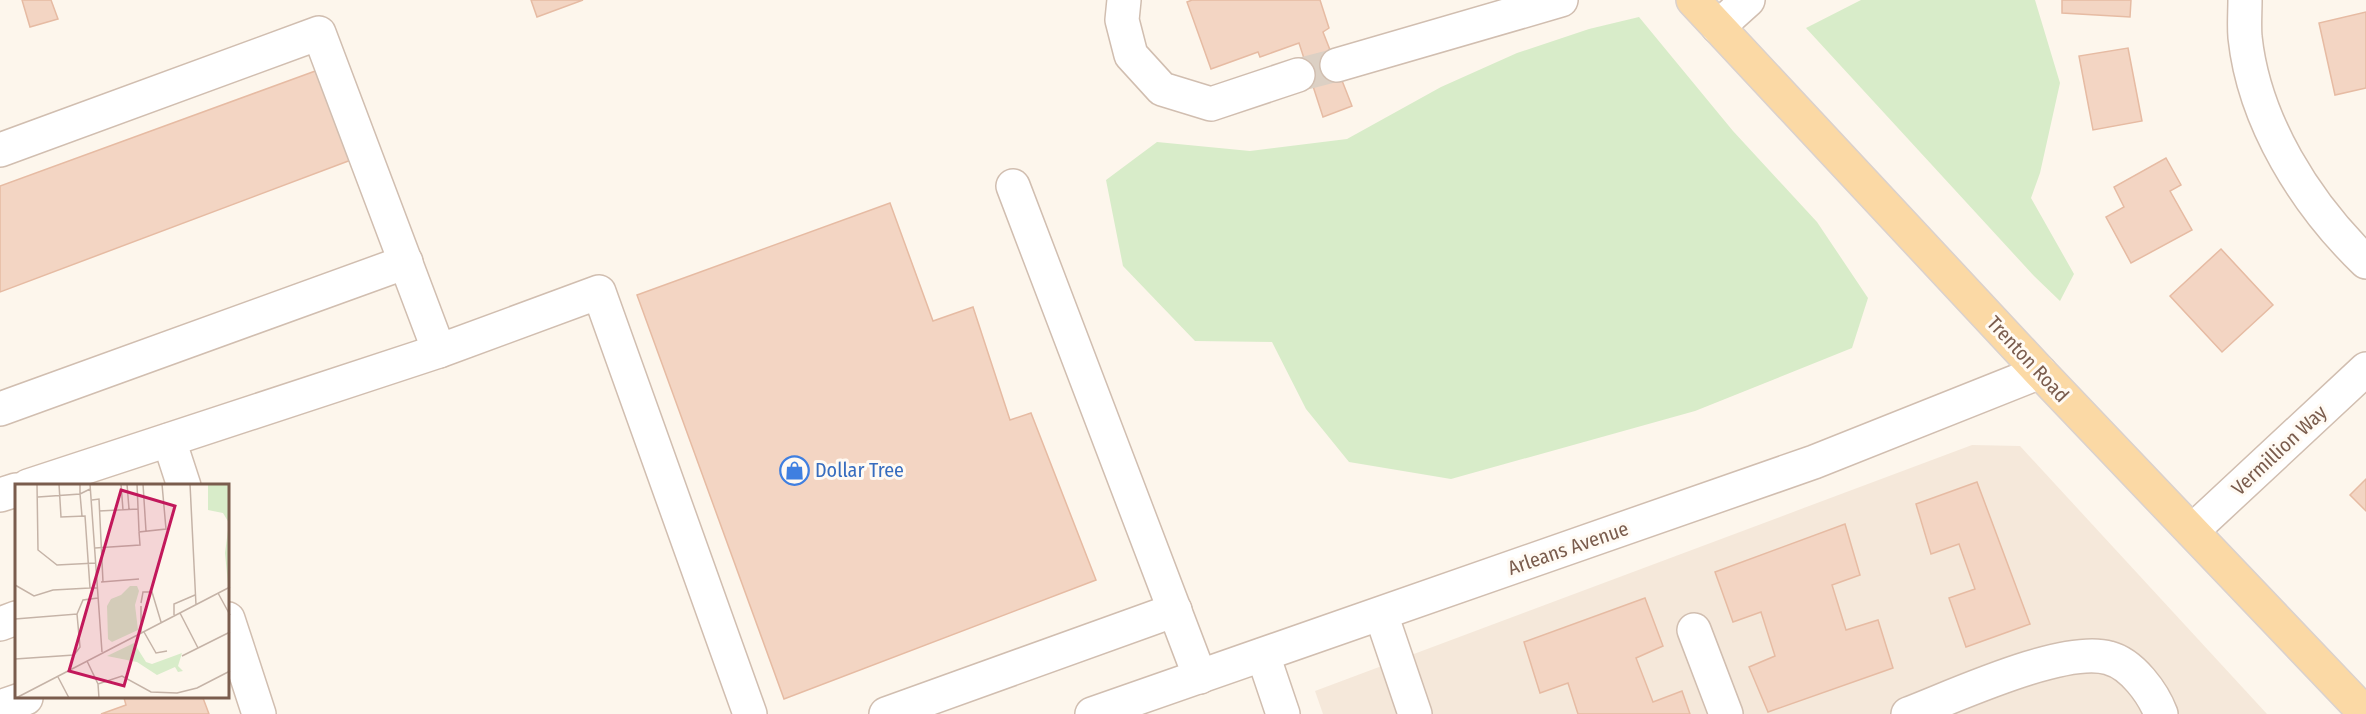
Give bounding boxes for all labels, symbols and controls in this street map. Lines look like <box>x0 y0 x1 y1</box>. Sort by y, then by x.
street label: Trenton Road <box>1982 311 2074 407</box>
street label: Vermillion Way <box>2227 400 2332 500</box>
shop icon: Dollar Tree <box>778 454 810 486</box>
place label: Dollar Tree <box>815 458 904 482</box>
inset map <box>15 484 230 699</box>
street label: Arleans Avenue <box>1504 516 1632 580</box>

